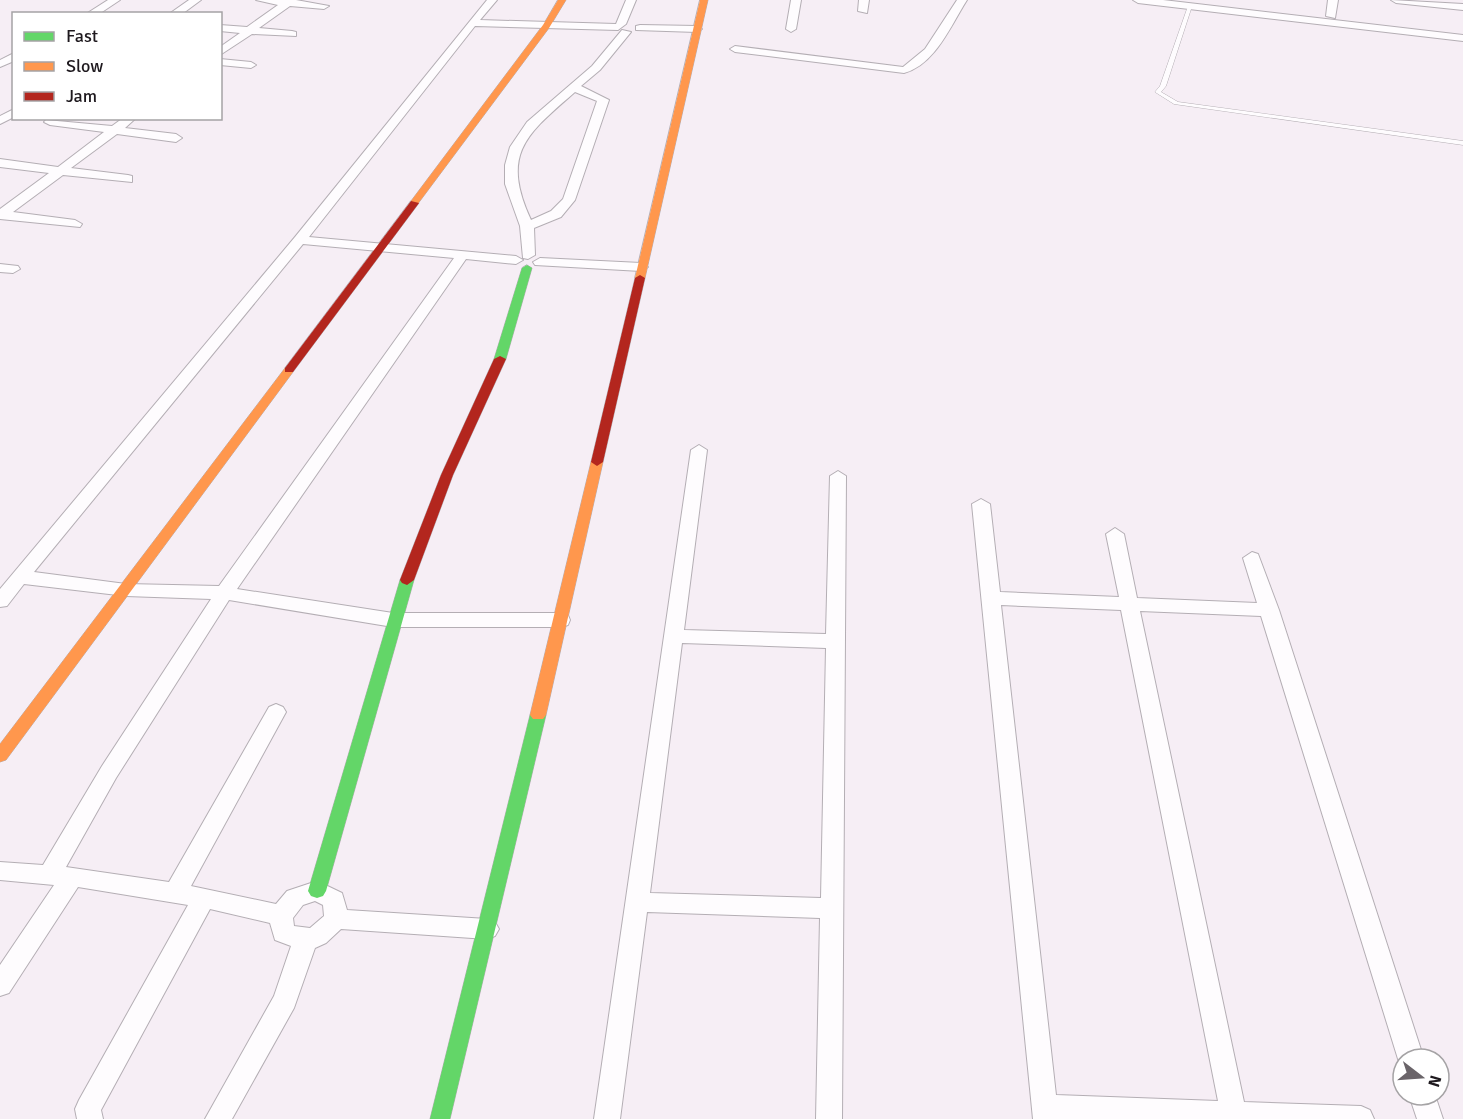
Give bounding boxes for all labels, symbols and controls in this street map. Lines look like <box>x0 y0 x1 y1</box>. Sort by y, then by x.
legend <box>12 12 222 120</box>
text: Fast <box>66 25 98 47</box>
text: Slow <box>66 55 103 77</box>
text: Jam <box>66 85 97 107</box>
north arrow <box>1391 1047 1451 1107</box>
text: N <box>1423 1073 1446 1089</box>

